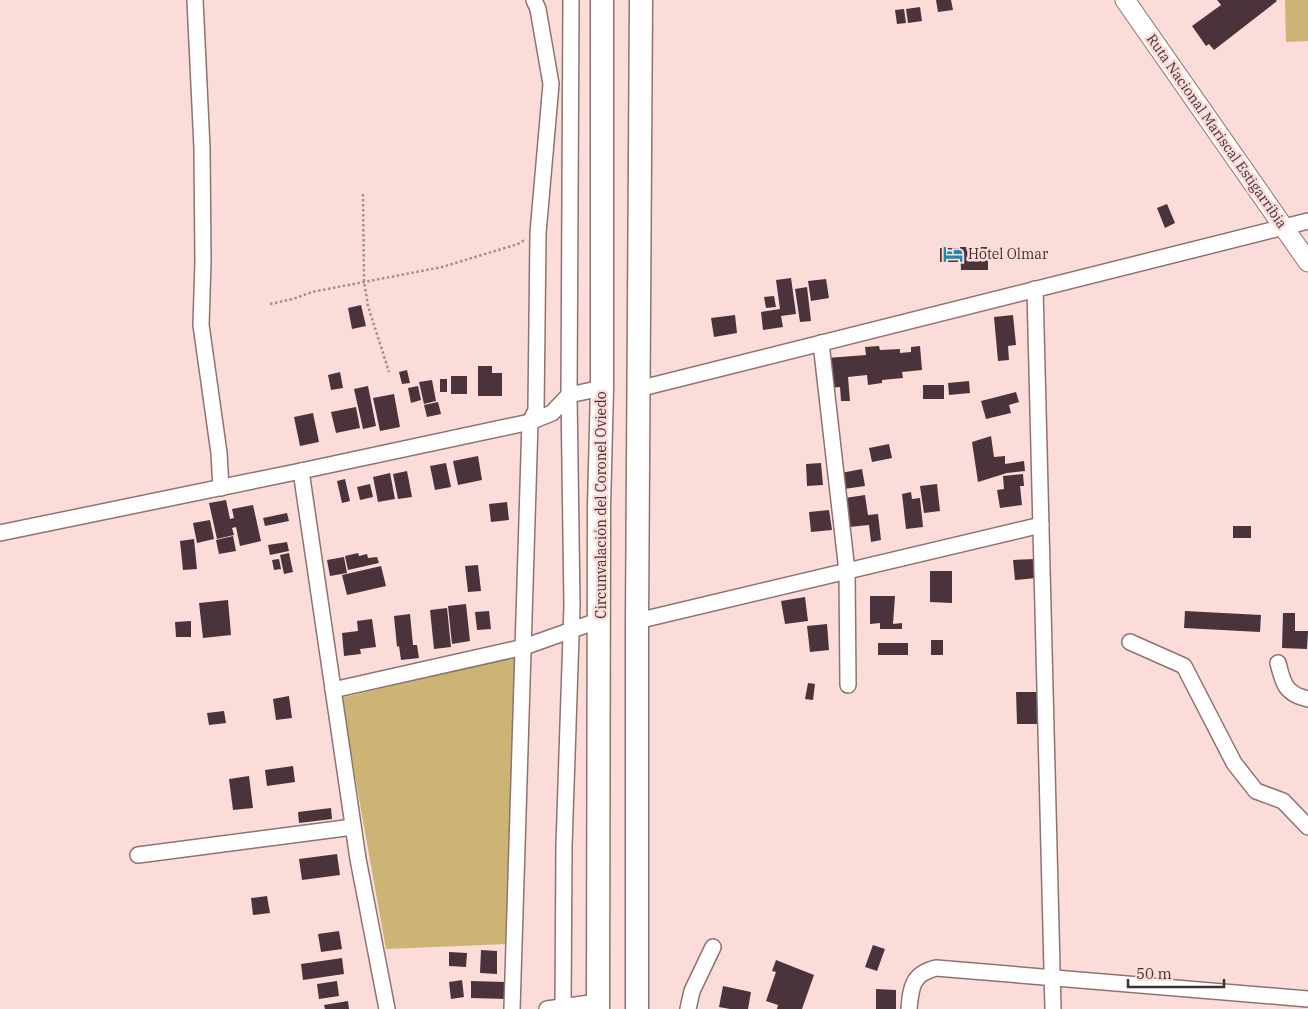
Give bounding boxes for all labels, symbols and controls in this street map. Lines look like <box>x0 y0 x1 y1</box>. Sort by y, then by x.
street label: Ruta Nacional Mariscal Estigarribia <box>1143 30 1291 232</box>
hotel icon: Hotel Olmar <box>942 243 964 265</box>
place label: Hotel Olmar <box>968 245 1049 263</box>
street label: Circunvalación del Coronel Oviedo <box>592 391 610 619</box>
scale bar <box>1128 956 1224 988</box>
text: 50 m <box>1136 964 1172 983</box>

